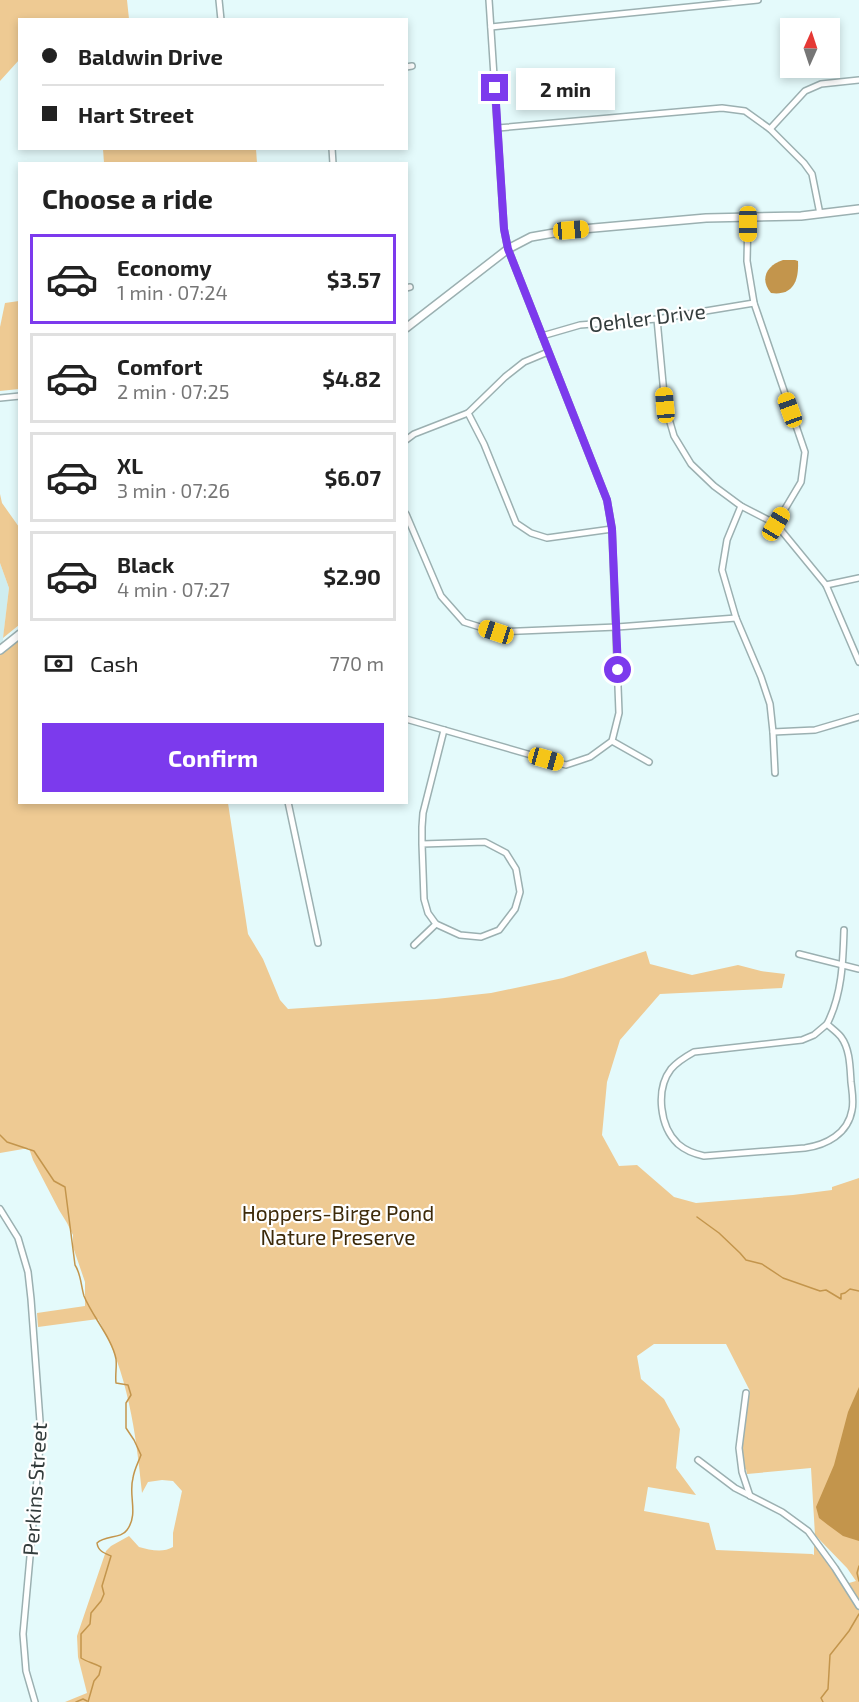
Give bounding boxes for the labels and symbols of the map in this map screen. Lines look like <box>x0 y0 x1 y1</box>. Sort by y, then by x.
north arrow <box>780 18 840 78</box>
callout: 2 min <box>516 67 615 109</box>
route end <box>481 74 508 101</box>
car <box>739 206 757 242</box>
car <box>552 219 590 241</box>
street label: Oehler Drive <box>587 297 707 337</box>
car <box>654 386 676 424</box>
car <box>775 390 805 430</box>
car <box>759 504 793 544</box>
car <box>476 618 516 646</box>
route start <box>604 656 631 683</box>
car <box>526 745 566 773</box>
park label: Hoppers-Birge Pond Nature Preserve <box>242 1200 434 1249</box>
street label: Perkins Street <box>17 1421 51 1557</box>

